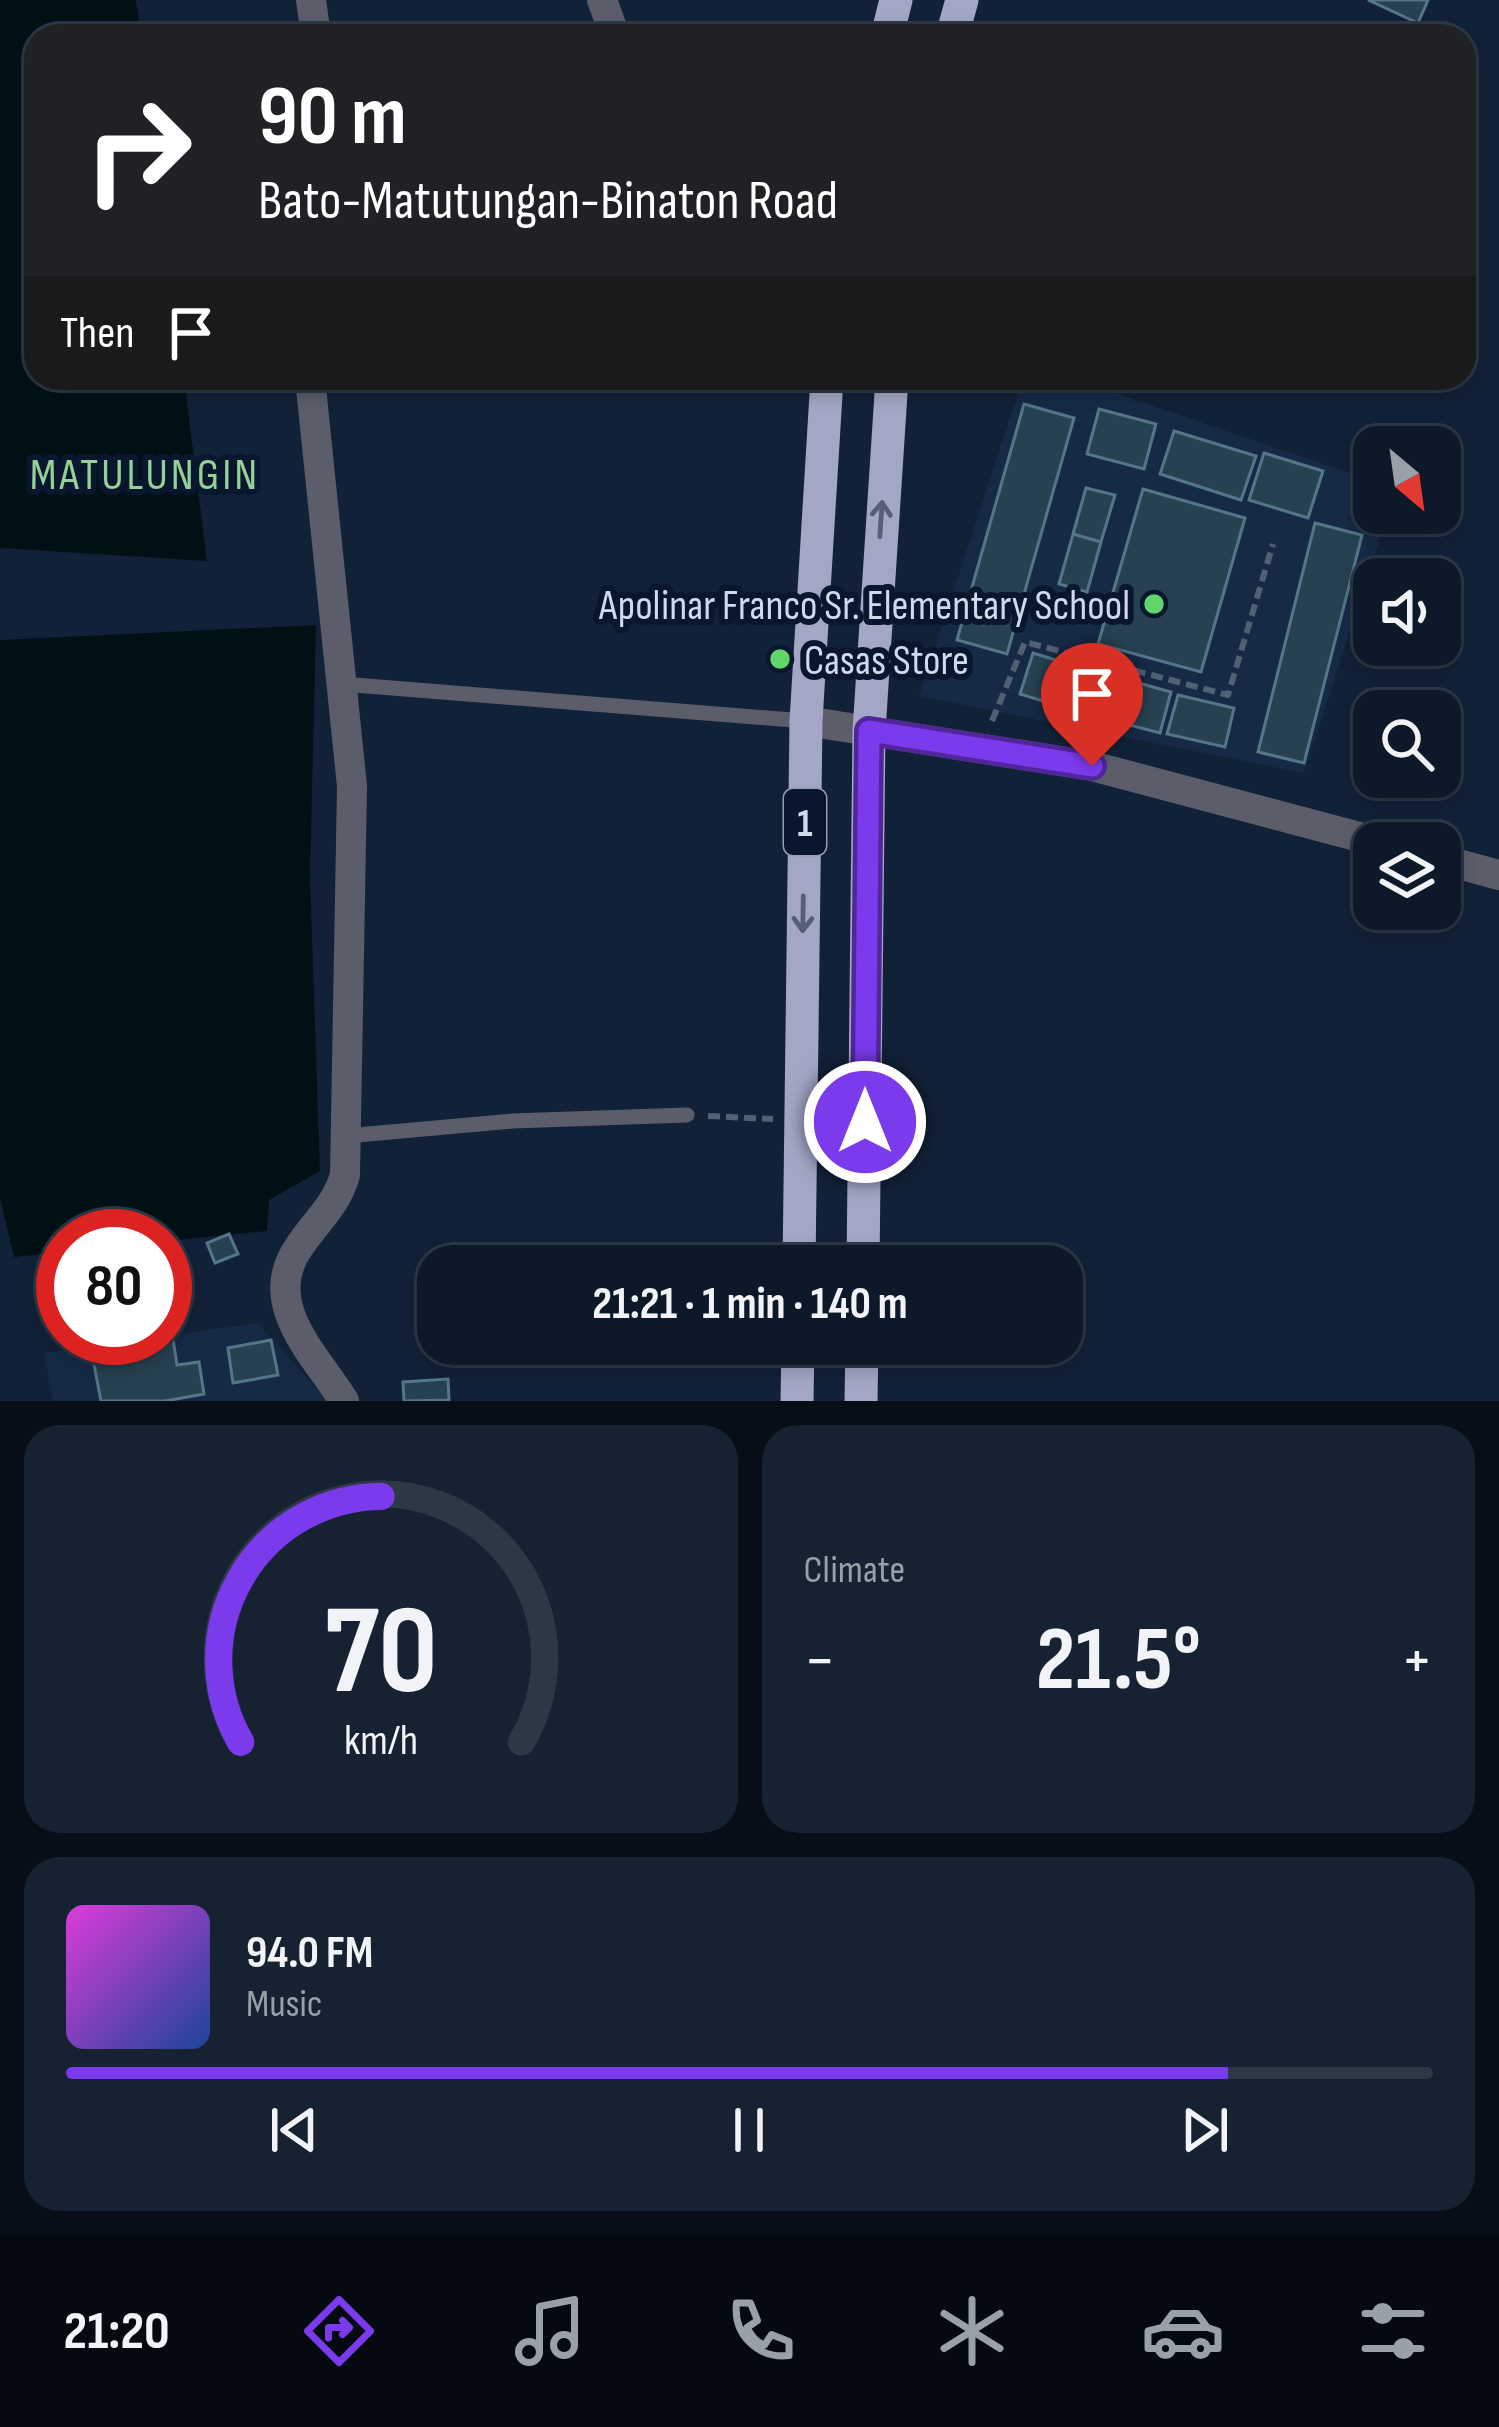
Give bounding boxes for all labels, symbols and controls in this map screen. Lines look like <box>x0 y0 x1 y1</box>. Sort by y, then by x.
text: 90 m <box>258 67 407 168</box>
icon: right <box>60 72 216 228</box>
text: Bato-Matutungan-Binaton Road <box>258 169 838 234</box>
icon: arrive <box>158 300 224 366</box>
text: Then <box>60 306 134 361</box>
north arrow <box>1353 426 1461 534</box>
map controls <box>1353 426 1461 930</box>
district label: MATULUNGIN <box>30 448 260 503</box>
one-way arrow <box>870 500 893 539</box>
button: sound <box>1353 558 1461 666</box>
place label: Apolinar Franco Sr. Elementary School <box>598 581 1130 632</box>
marker: Apolinar Franco Sr. Elementary School <box>1141 591 1167 617</box>
place label: Casas Store <box>804 636 969 687</box>
pin <box>1041 643 1143 766</box>
marker: Casas Store <box>767 646 793 672</box>
icon: arrive <box>1059 661 1125 727</box>
button: search <box>1353 690 1461 798</box>
road number: 1 <box>784 789 826 855</box>
button: layers <box>1353 822 1461 930</box>
one-way arrow <box>792 894 815 933</box>
position arrow <box>802 1059 928 1185</box>
speed limit sign: 80 <box>36 1209 192 1365</box>
text: 21:21 · 1 min · 140 m <box>592 1277 908 1332</box>
text: Climate <box>804 1547 905 1594</box>
text: 70 <box>324 1579 437 1728</box>
text: 21.5° <box>1036 1607 1201 1715</box>
text: − <box>804 1622 836 1701</box>
text: + <box>1401 1622 1433 1701</box>
text: km/h <box>344 1715 418 1767</box>
text: 94.0 FM <box>246 1926 373 1981</box>
text: Music <box>246 1981 322 2028</box>
icon: previous <box>261 2097 327 2163</box>
icon: pause <box>716 2097 782 2163</box>
icon: next <box>1172 2097 1238 2163</box>
icon: directions <box>297 2289 381 2373</box>
icon: music <box>508 2289 592 2373</box>
icon: phone <box>719 2289 803 2373</box>
icon: climate <box>930 2289 1014 2373</box>
icon: car <box>1141 2289 1225 2373</box>
icon: filters <box>1351 2289 1435 2373</box>
text: 21:20 <box>63 2299 170 2364</box>

